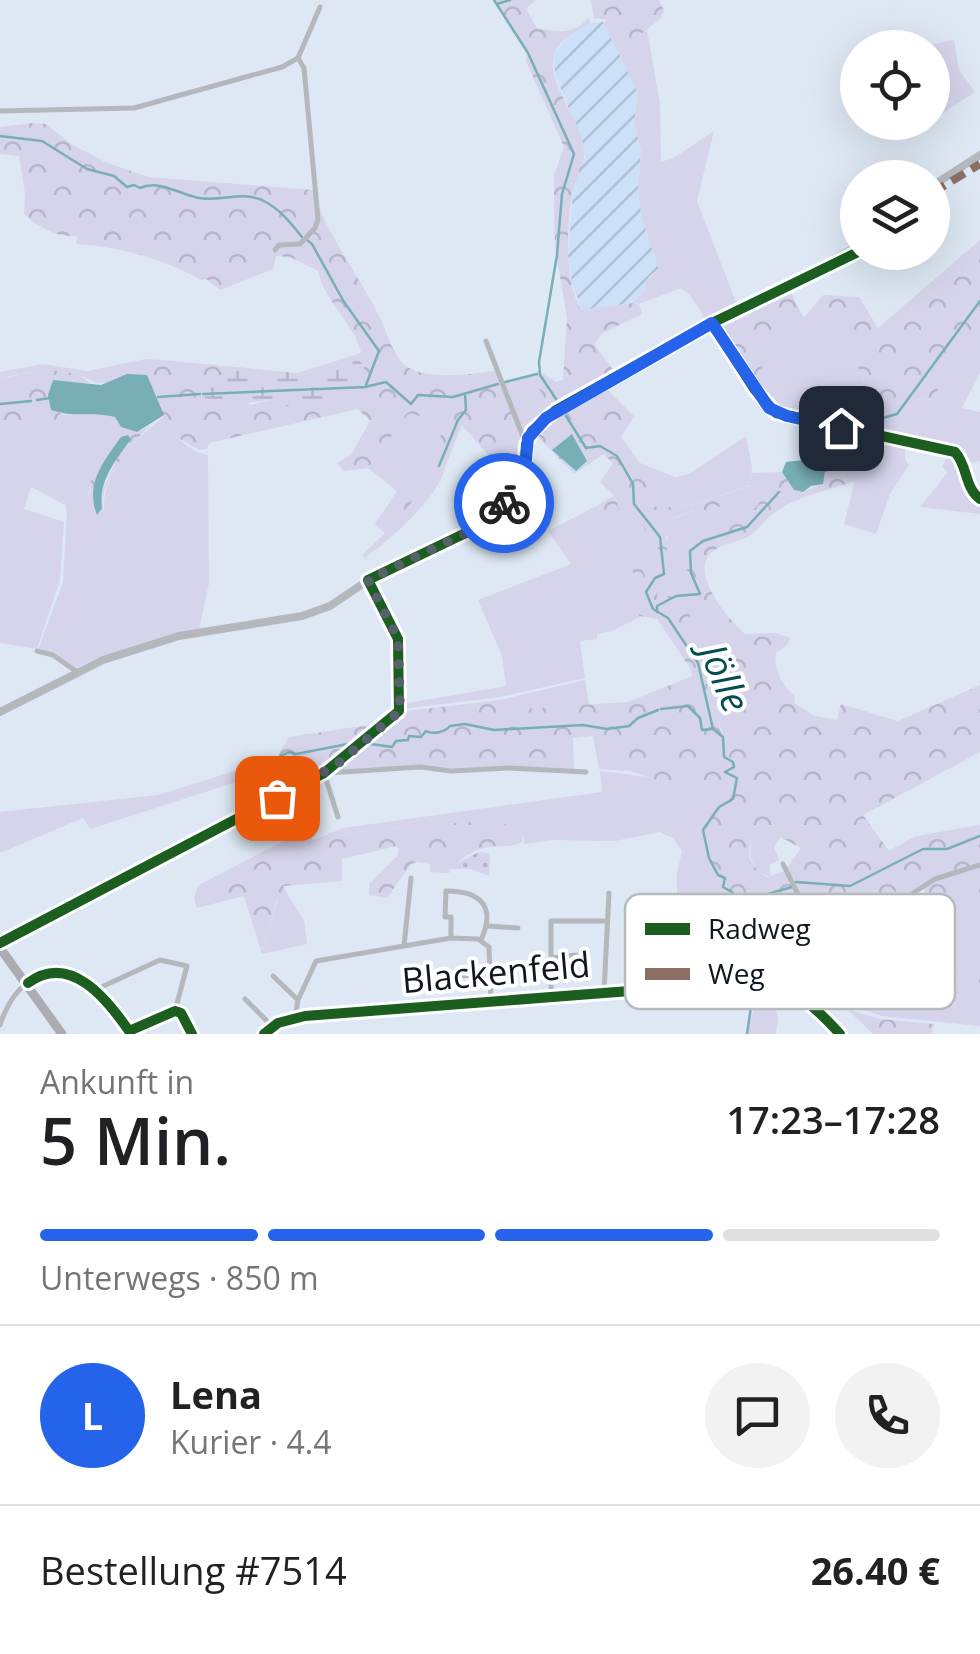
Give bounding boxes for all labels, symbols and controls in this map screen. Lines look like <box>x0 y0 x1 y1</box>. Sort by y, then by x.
map controls <box>840 30 950 270</box>
button: locate <box>840 30 950 140</box>
button: layers <box>840 160 950 270</box>
pin <box>799 386 884 471</box>
icon: home <box>814 401 869 456</box>
courier <box>454 453 554 553</box>
icon: bike <box>477 476 532 531</box>
water label: Jölle <box>686 629 763 719</box>
pin <box>235 756 320 841</box>
icon: bag <box>250 771 305 826</box>
legend <box>625 894 955 1009</box>
text: Radweg <box>708 909 811 947</box>
street label: Blackenfeld <box>400 940 592 1003</box>
text: Weg <box>708 954 765 992</box>
text: Ankunft in <box>40 1060 194 1103</box>
text: 17:23–17:28 <box>726 1093 940 1145</box>
text: 5 Min. <box>40 1096 231 1184</box>
text: Unterwegs · 850 m <box>40 1256 319 1299</box>
button: chat <box>705 1363 810 1468</box>
button: phone <box>835 1363 940 1468</box>
text: Lena <box>170 1368 262 1420</box>
text: L <box>82 1389 103 1441</box>
text: Kurier · 4.4 <box>170 1420 331 1463</box>
text: Bestellung #7514 <box>40 1544 347 1596</box>
text: 26.40 € <box>811 1544 940 1596</box>

